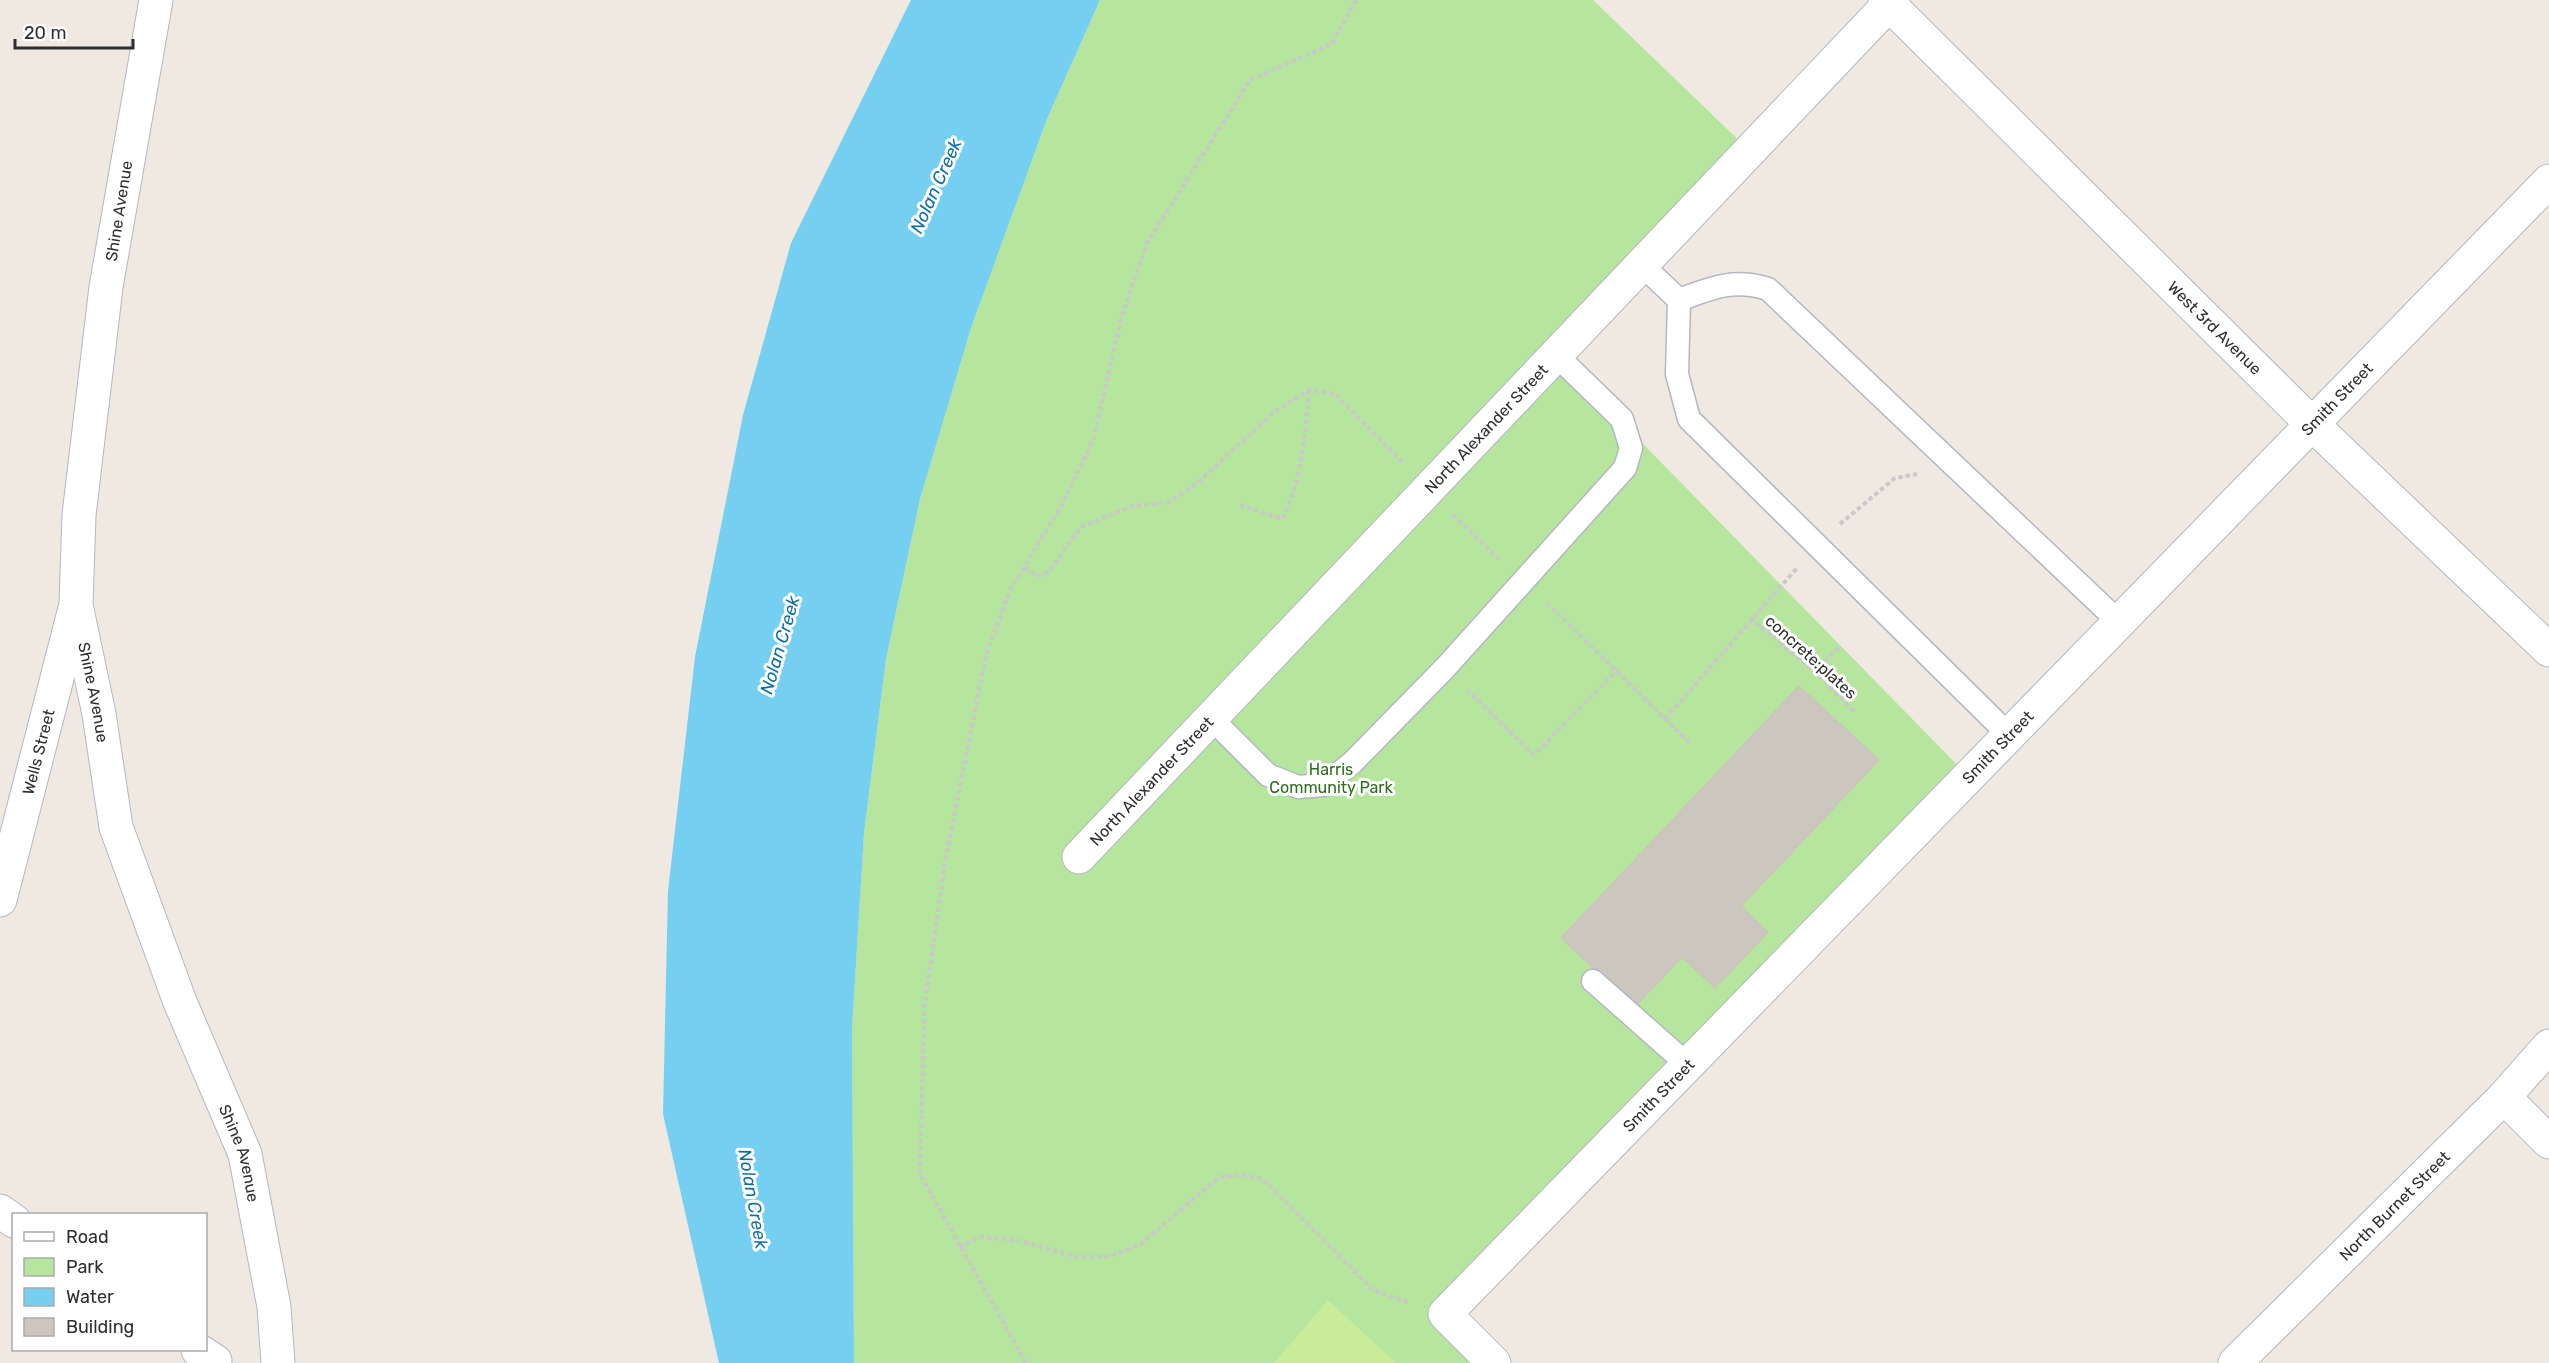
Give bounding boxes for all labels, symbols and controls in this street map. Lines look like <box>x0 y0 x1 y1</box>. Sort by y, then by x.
scale bar <box>15 12 134 50</box>
text: 20 m <box>24 22 66 44</box>
water label: Nolan Creek <box>905 135 967 237</box>
street label: Shine Avenue <box>102 159 136 263</box>
street label: West 3rd Avenue <box>2164 277 2266 378</box>
street label: Smith Street <box>2297 358 2376 439</box>
street label: North Alexander Street <box>1420 360 1552 497</box>
water label: Nolan Creek <box>755 593 805 697</box>
street label: concrete:plates <box>1761 611 1861 703</box>
street label: Shine Avenue <box>75 640 113 744</box>
street label: Wells Street <box>18 707 58 797</box>
street label: Smith Street <box>1958 707 2037 787</box>
street label: North Alexander Street <box>1086 712 1217 849</box>
park label: Harris Community Park <box>1269 760 1393 797</box>
street label: Smith Street <box>1619 1055 1698 1135</box>
street label: Shine Avenue <box>215 1101 263 1204</box>
water label: Nolan Creek <box>733 1147 773 1251</box>
street label: North Burnet Street <box>2335 1147 2454 1264</box>
legend <box>12 1213 207 1351</box>
text: Road <box>66 1226 109 1248</box>
text: Park <box>66 1256 104 1278</box>
text: Water <box>66 1286 114 1308</box>
text: Building <box>66 1316 134 1338</box>

